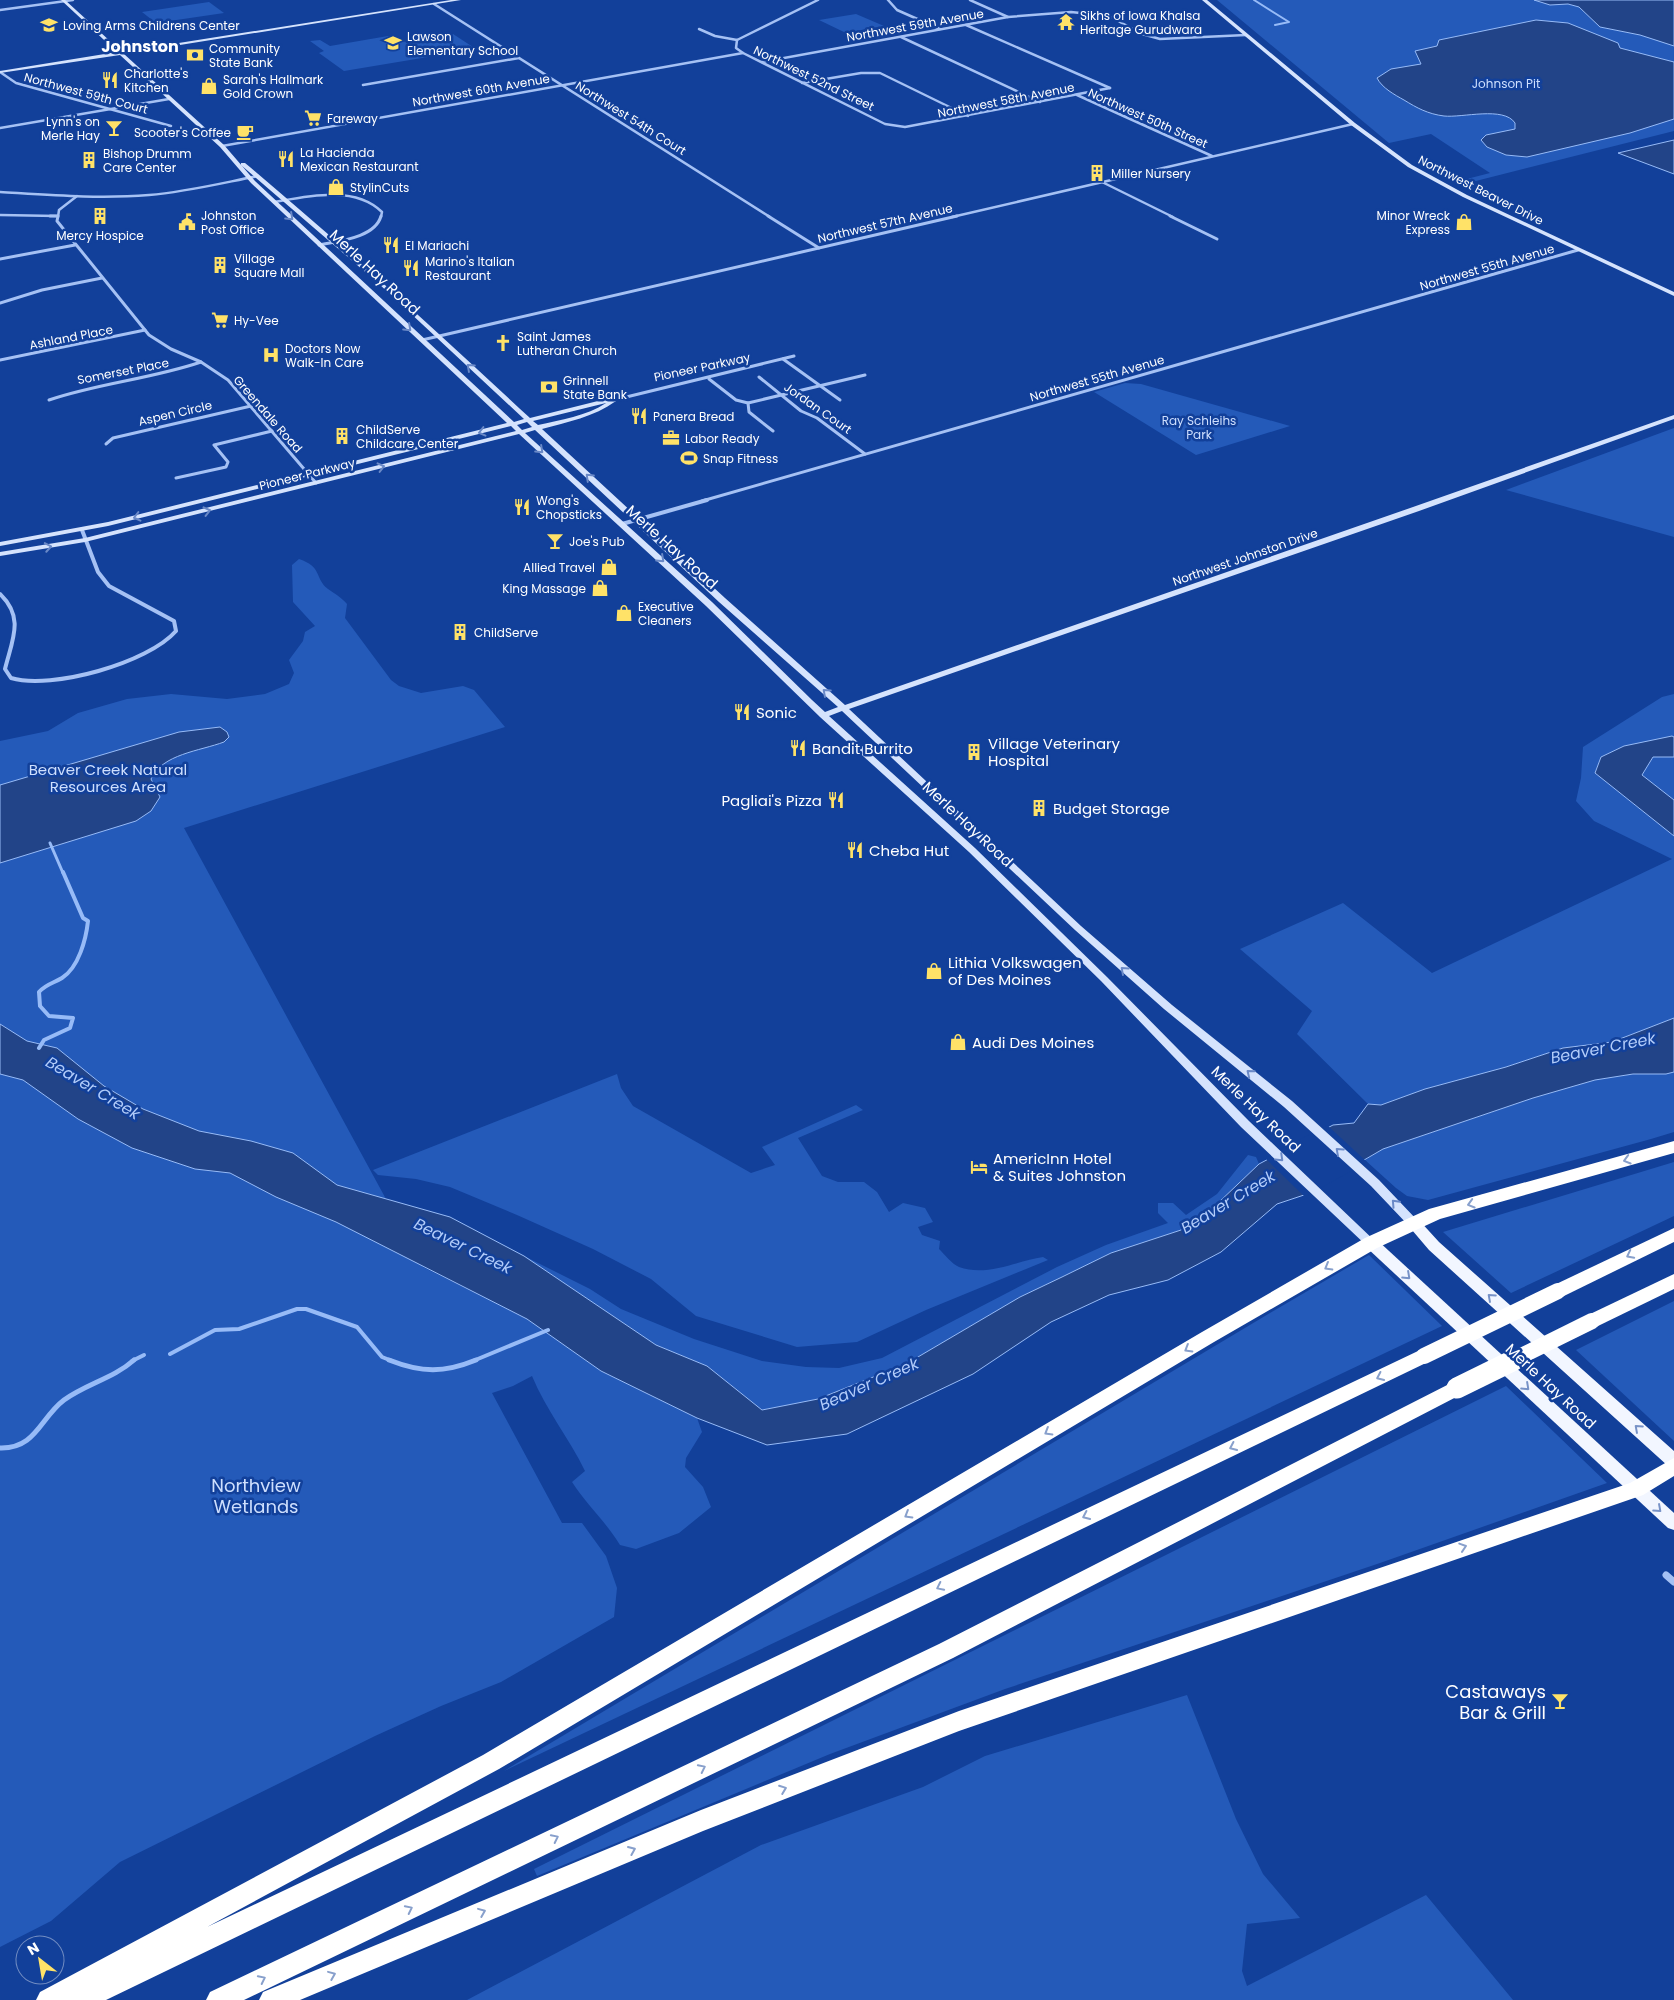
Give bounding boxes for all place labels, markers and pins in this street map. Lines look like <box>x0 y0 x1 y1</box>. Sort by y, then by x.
place label: Sikhs of Iowa Khalsa Heritage Gurudwara <box>1080 7 1202 38</box>
temple icon: Sikhs of Iowa Khalsa Heritage Gurudwara <box>1056 12 1076 32</box>
school or university icon: Loving Arms Childrens Center <box>39 15 59 35</box>
place label: Loving Arms Childrens Center <box>63 17 240 34</box>
place label: Lawson Elementary School <box>407 28 518 59</box>
school or university icon: Lawson Elementary School <box>383 33 403 53</box>
place label: Community State Bank <box>209 40 280 71</box>
bank icon: Community State Bank <box>185 45 205 65</box>
place label: Charlotte's Kitchen <box>124 65 189 96</box>
restaurant icon: Charlotte's Kitchen <box>100 70 120 90</box>
place label: Sarah's Hallmark Gold Crown <box>223 71 324 102</box>
shop icon: Sarah's Hallmark Gold Crown <box>199 76 219 96</box>
supermarket icon: Fareway <box>303 108 323 128</box>
place label: Fareway <box>327 110 378 127</box>
place label: Lynn's on Merle Hay <box>41 113 100 144</box>
bar icon: Lynn's on Merle Hay <box>104 118 124 138</box>
cafe icon: Scooter's Coffee <box>235 122 255 142</box>
place label: Scooter's Coffee <box>134 124 231 141</box>
place label: La Hacienda Mexican Restaurant <box>300 144 419 175</box>
place label: Bishop Drumm Care Center <box>103 145 192 176</box>
restaurant icon: La Hacienda Mexican Restaurant <box>276 149 296 169</box>
building icon: Bishop Drumm Care Center <box>79 150 99 170</box>
building icon: Miller Nursery <box>1087 163 1107 183</box>
place label: Miller Nursery <box>1111 165 1191 182</box>
shop icon: StylinCuts <box>326 177 346 197</box>
place label: StylinCuts <box>350 179 409 196</box>
building icon: Mercy Hospice <box>90 206 110 226</box>
place label: Johnston Post Office <box>201 207 264 238</box>
place label: Minor Wreck Express <box>1377 207 1451 238</box>
public building icon: Johnston Post Office <box>177 212 197 232</box>
shop icon: Minor Wreck Express <box>1454 212 1474 232</box>
place label: Mercy Hospice <box>56 227 144 244</box>
restaurant icon: El Mariachi <box>381 235 401 255</box>
place label: El Mariachi <box>405 237 469 254</box>
place label: Village Square Mall <box>234 250 304 281</box>
place label: Marino's Italian Restaurant <box>425 253 515 284</box>
building icon: Village Square Mall <box>210 255 230 275</box>
restaurant icon: Marino's Italian Restaurant <box>401 258 421 278</box>
supermarket icon: Hy-Vee <box>210 310 230 330</box>
place label: Hy-Vee <box>234 312 279 329</box>
place label: Saint James Lutheran Church <box>517 328 617 359</box>
church icon: Saint James Lutheran Church <box>493 333 513 353</box>
place label: Doctors Now Walk-In Care <box>285 340 364 371</box>
hospital icon: Doctors Now Walk-In Care <box>261 345 281 365</box>
place label: Grinnell State Bank <box>563 372 628 403</box>
bank icon: Grinnell State Bank <box>539 377 559 397</box>
restaurant icon: Panera Bread <box>629 406 649 426</box>
place label: Panera Bread <box>653 408 734 425</box>
place label: ChildServe Childcare Center <box>356 421 459 452</box>
building icon: ChildServe Childcare Center <box>332 426 352 446</box>
office icon: Labor Ready <box>661 428 681 448</box>
place label: Labor Ready <box>685 430 760 447</box>
sports icon: Snap Fitness <box>679 448 699 468</box>
place label: Snap Fitness <box>703 450 778 467</box>
place label: Wong's Chopsticks <box>536 492 602 523</box>
restaurant icon: Wong's Chopsticks <box>512 497 532 517</box>
bar icon: Joe's Pub <box>545 531 565 551</box>
place label: Joe's Pub <box>569 533 625 550</box>
shop icon: Allied Travel <box>599 557 619 577</box>
place label: Allied Travel <box>523 559 595 576</box>
shop icon: King Massage <box>590 578 610 598</box>
place label: King Massage <box>502 580 586 597</box>
place label: Executive Cleaners <box>638 598 694 629</box>
shop icon: Executive Cleaners <box>614 603 634 623</box>
building icon: ChildServe <box>450 622 470 642</box>
place label: ChildServe <box>474 624 538 641</box>
restaurant icon: Sonic <box>732 702 752 722</box>
place label: Sonic <box>756 702 797 723</box>
place label: Village Veterinary Hospital <box>988 733 1121 771</box>
restaurant icon: Bandit Burrito <box>788 738 808 758</box>
place label: Bandit Burrito <box>812 738 913 759</box>
building icon: Village Veterinary Hospital <box>964 742 984 762</box>
place label: Pagliai's Pizza <box>721 790 822 811</box>
restaurant icon: Pagliai's Pizza <box>826 790 846 810</box>
building icon: Budget Storage <box>1029 798 1049 818</box>
place label: Budget Storage <box>1053 798 1170 819</box>
restaurant icon: Cheba Hut <box>845 840 865 860</box>
place label: Cheba Hut <box>869 840 949 861</box>
place label: Lithia Volkswagen of Des Moines <box>948 952 1082 990</box>
shop icon: Lithia Volkswagen of Des Moines <box>924 961 944 981</box>
shop icon: Audi Des Moines <box>948 1032 968 1052</box>
place label: Audi Des Moines <box>972 1032 1094 1053</box>
place label: AmericInn Hotel & Suites Johnston <box>993 1148 1126 1186</box>
hotel icon: AmericInn Hotel & Suites Johnston <box>969 1157 989 1177</box>
place label: Castaways Bar & Grill <box>1445 1679 1546 1725</box>
bar icon: Castaways Bar & Grill <box>1550 1691 1570 1711</box>

